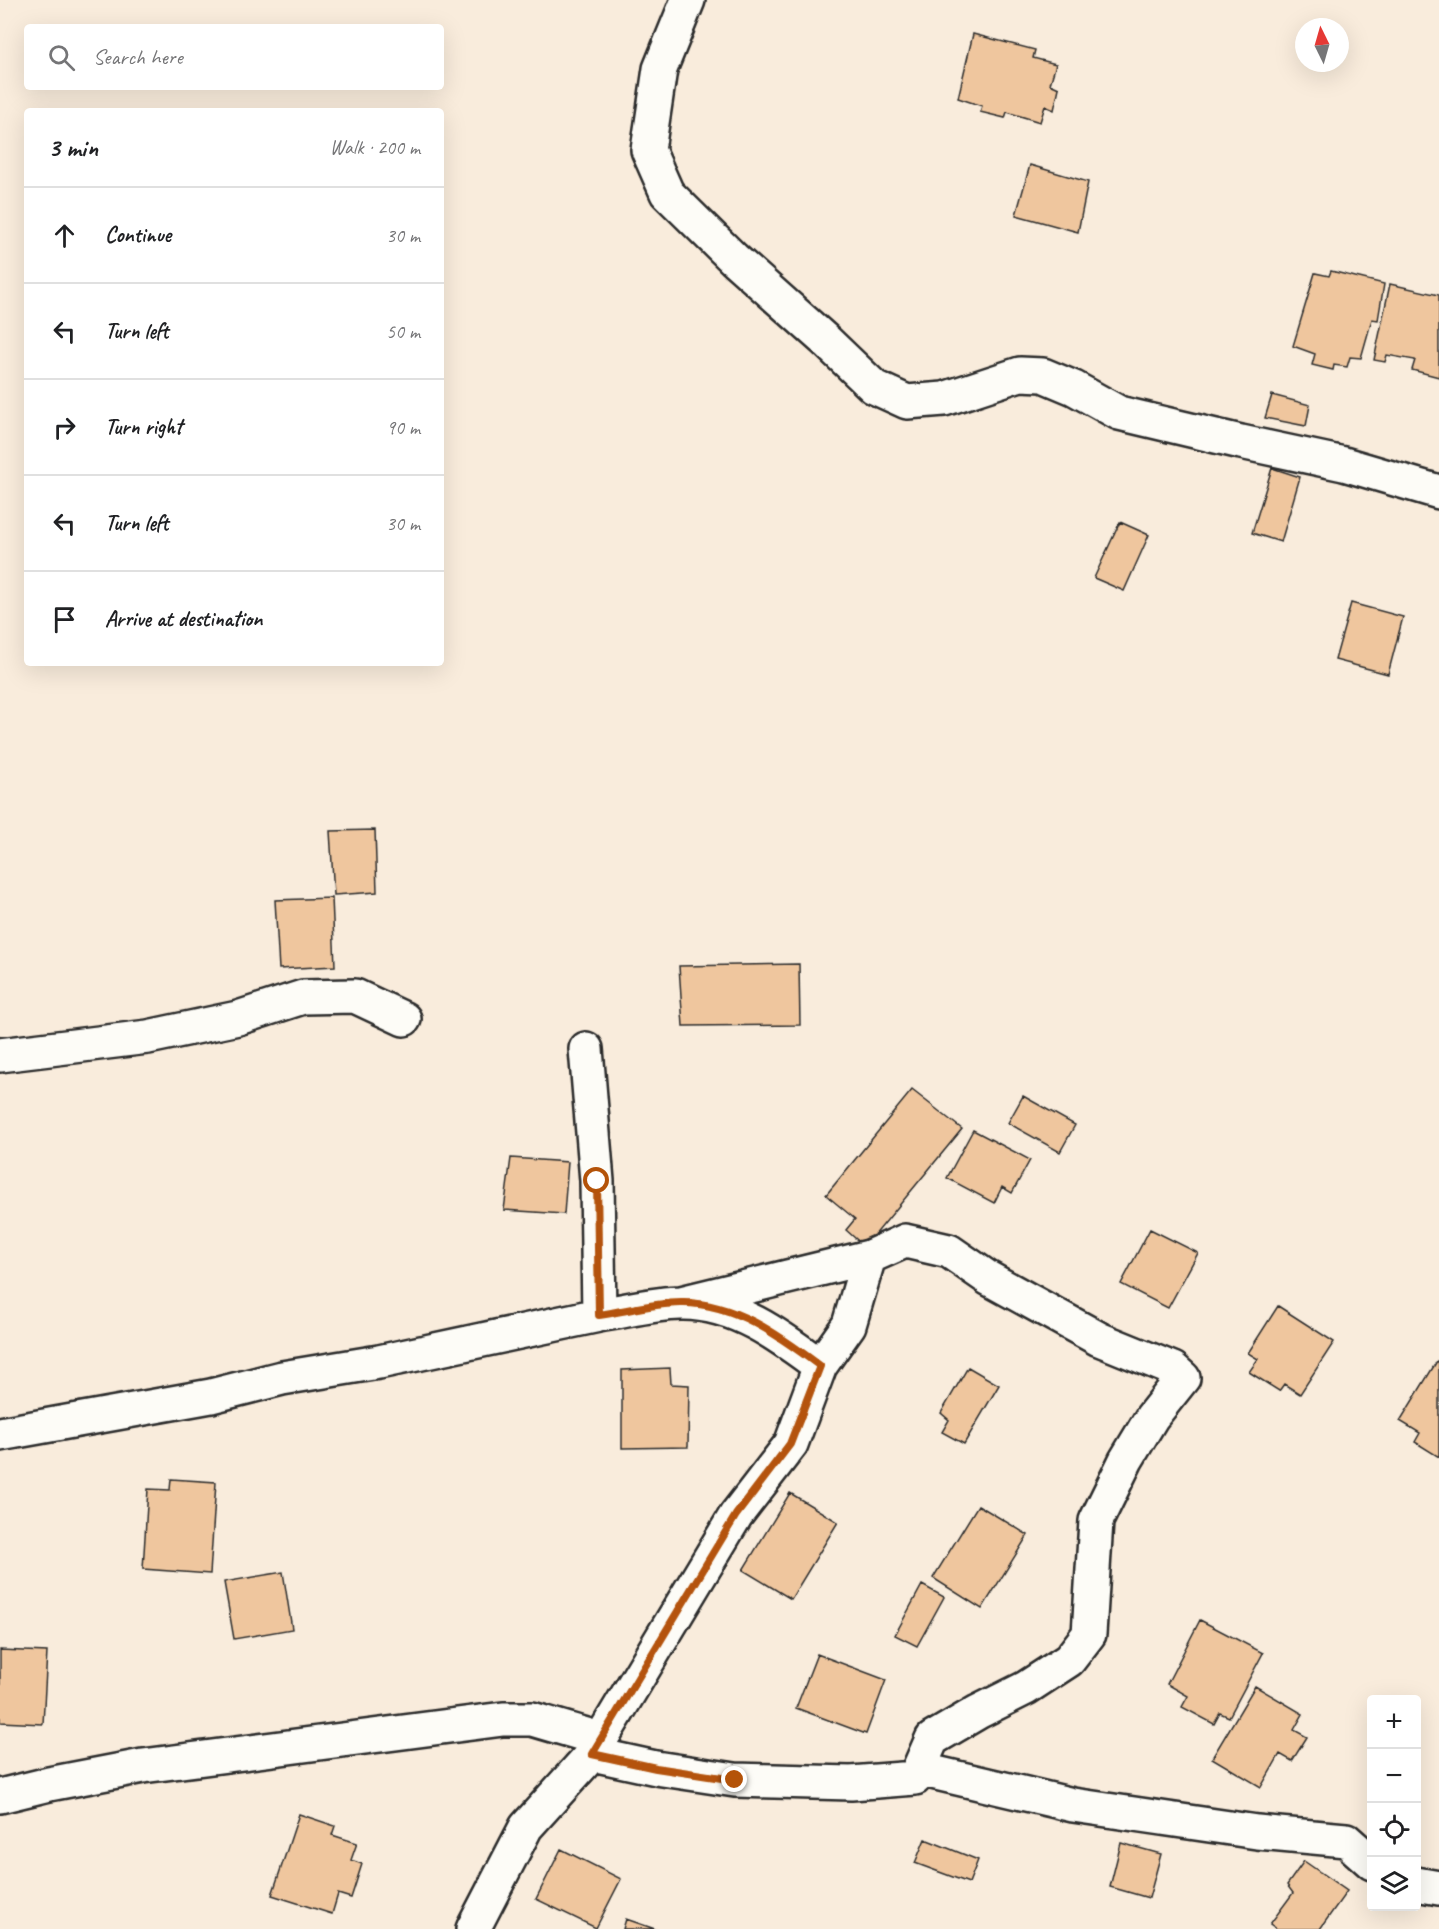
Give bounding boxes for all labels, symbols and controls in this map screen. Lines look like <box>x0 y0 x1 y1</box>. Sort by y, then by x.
north arrow <box>1295 18 1349 72</box>
search box <box>24 24 444 90</box>
icon: search <box>45 41 78 74</box>
text: Search here <box>93 43 183 71</box>
text: 3 min <box>48 131 98 164</box>
text: Walk · 200 m <box>330 135 420 160</box>
icon: ahead <box>48 219 81 252</box>
text: Continue <box>105 221 171 249</box>
text: 30 m <box>386 223 420 248</box>
icon: left <box>48 315 81 348</box>
text: Turn left <box>105 317 169 345</box>
text: 50 m <box>386 319 420 344</box>
icon: right <box>48 411 81 444</box>
text: Turn right <box>105 413 182 441</box>
text: 90 m <box>386 415 420 440</box>
icon: left <box>48 507 81 540</box>
text: Turn left <box>105 509 169 537</box>
text: 30 m <box>386 511 420 536</box>
icon: arrive <box>48 603 81 636</box>
text: Arrive at destination <box>105 605 262 633</box>
route start <box>583 1167 609 1193</box>
map controls <box>1367 1695 1421 1911</box>
button: + <box>1367 1695 1421 1749</box>
button: − <box>1367 1749 1421 1803</box>
route end <box>721 1766 747 1792</box>
button: locate <box>1367 1803 1421 1857</box>
button: layers <box>1367 1857 1421 1911</box>

